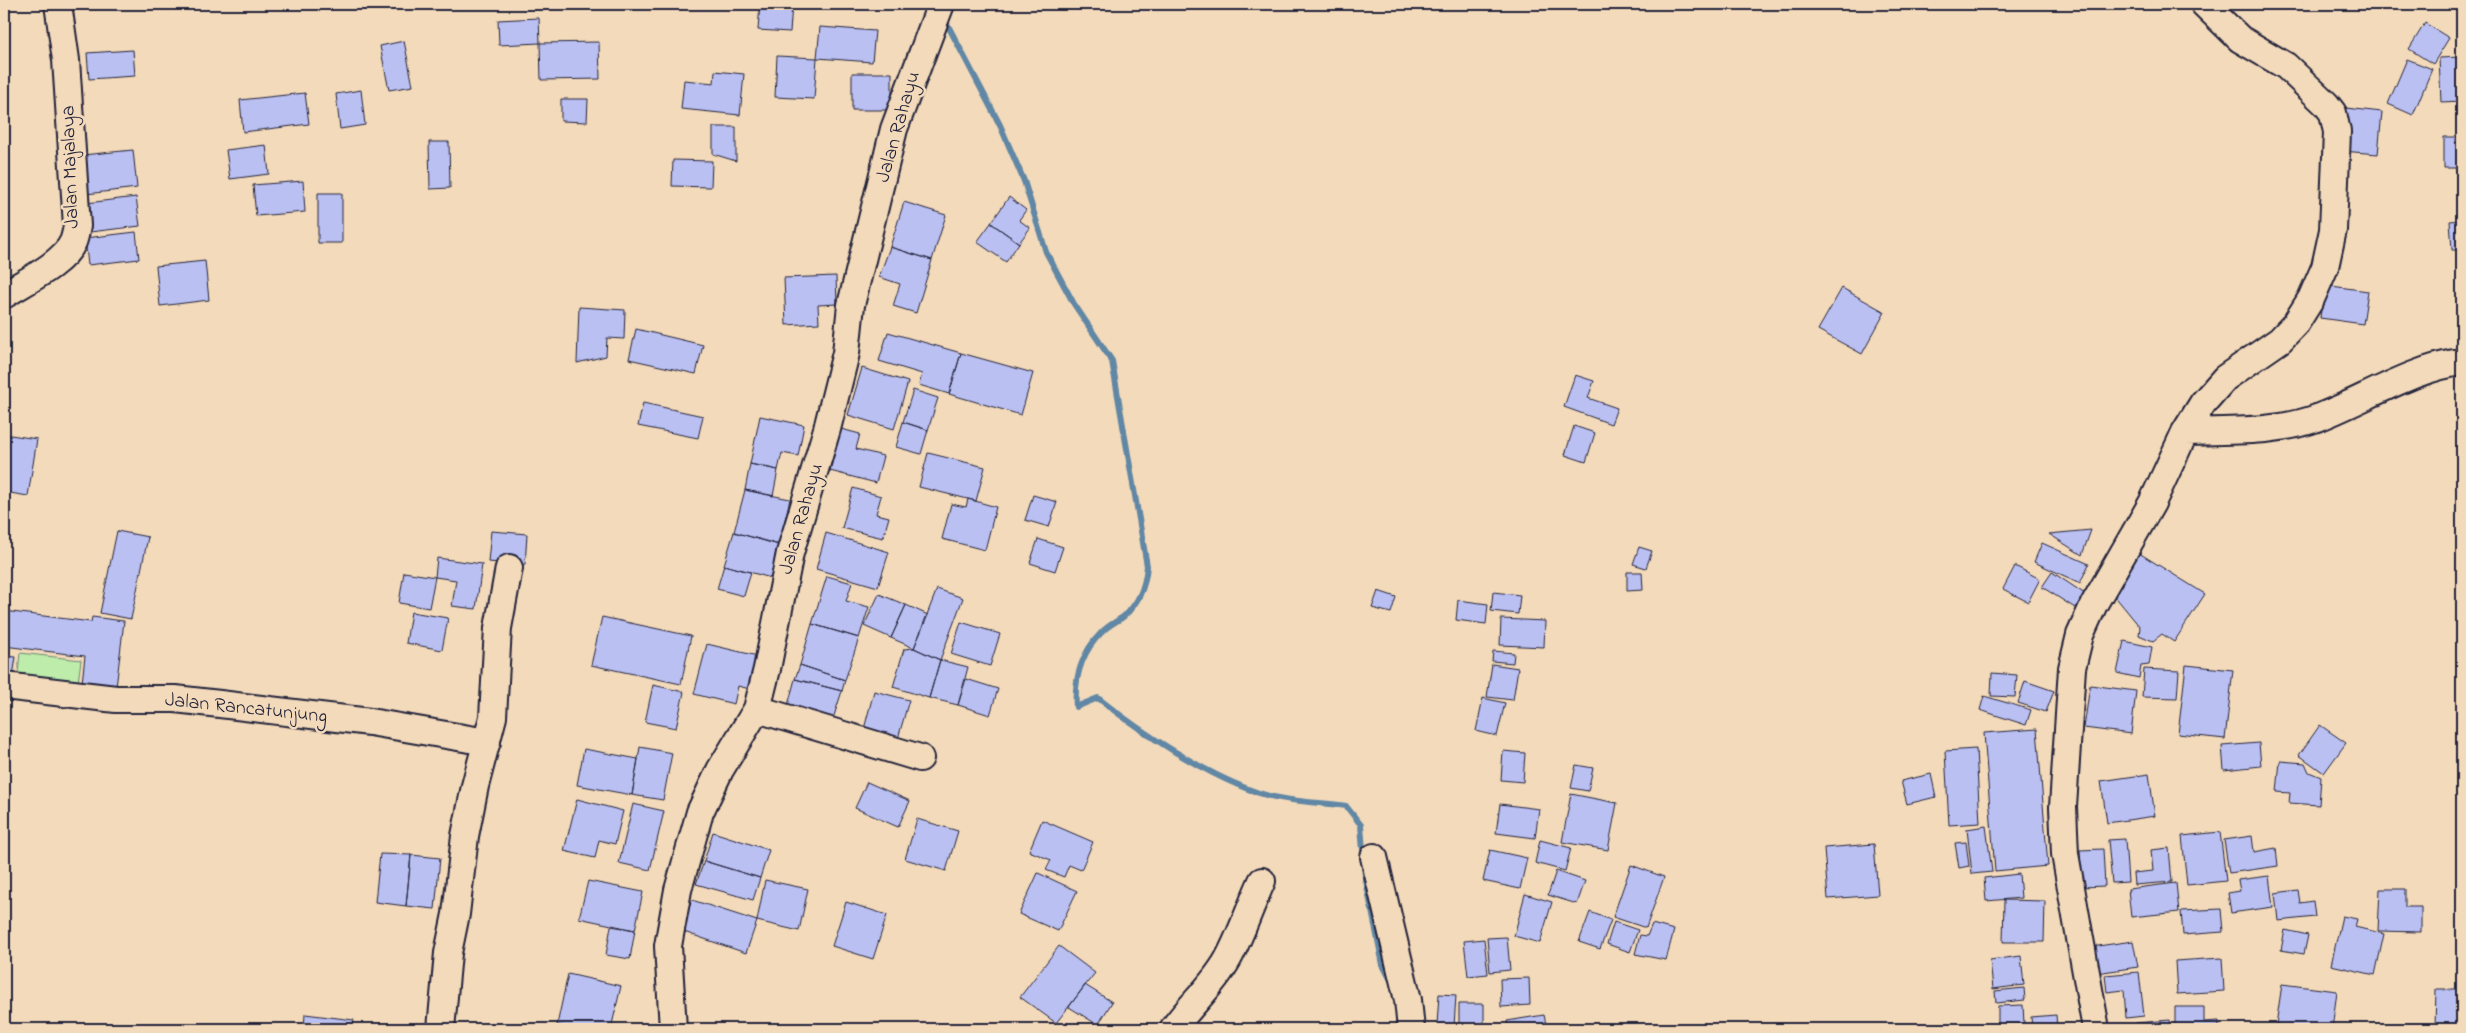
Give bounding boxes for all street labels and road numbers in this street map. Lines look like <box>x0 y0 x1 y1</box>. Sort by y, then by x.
street label: Jalan Rahayu <box>869 68 929 186</box>
street label: Jalan Majalaya <box>54 105 88 229</box>
street label: Jalan Rahayu <box>772 460 832 578</box>
street label: Jalan Rancatunjung <box>163 686 329 733</box>

